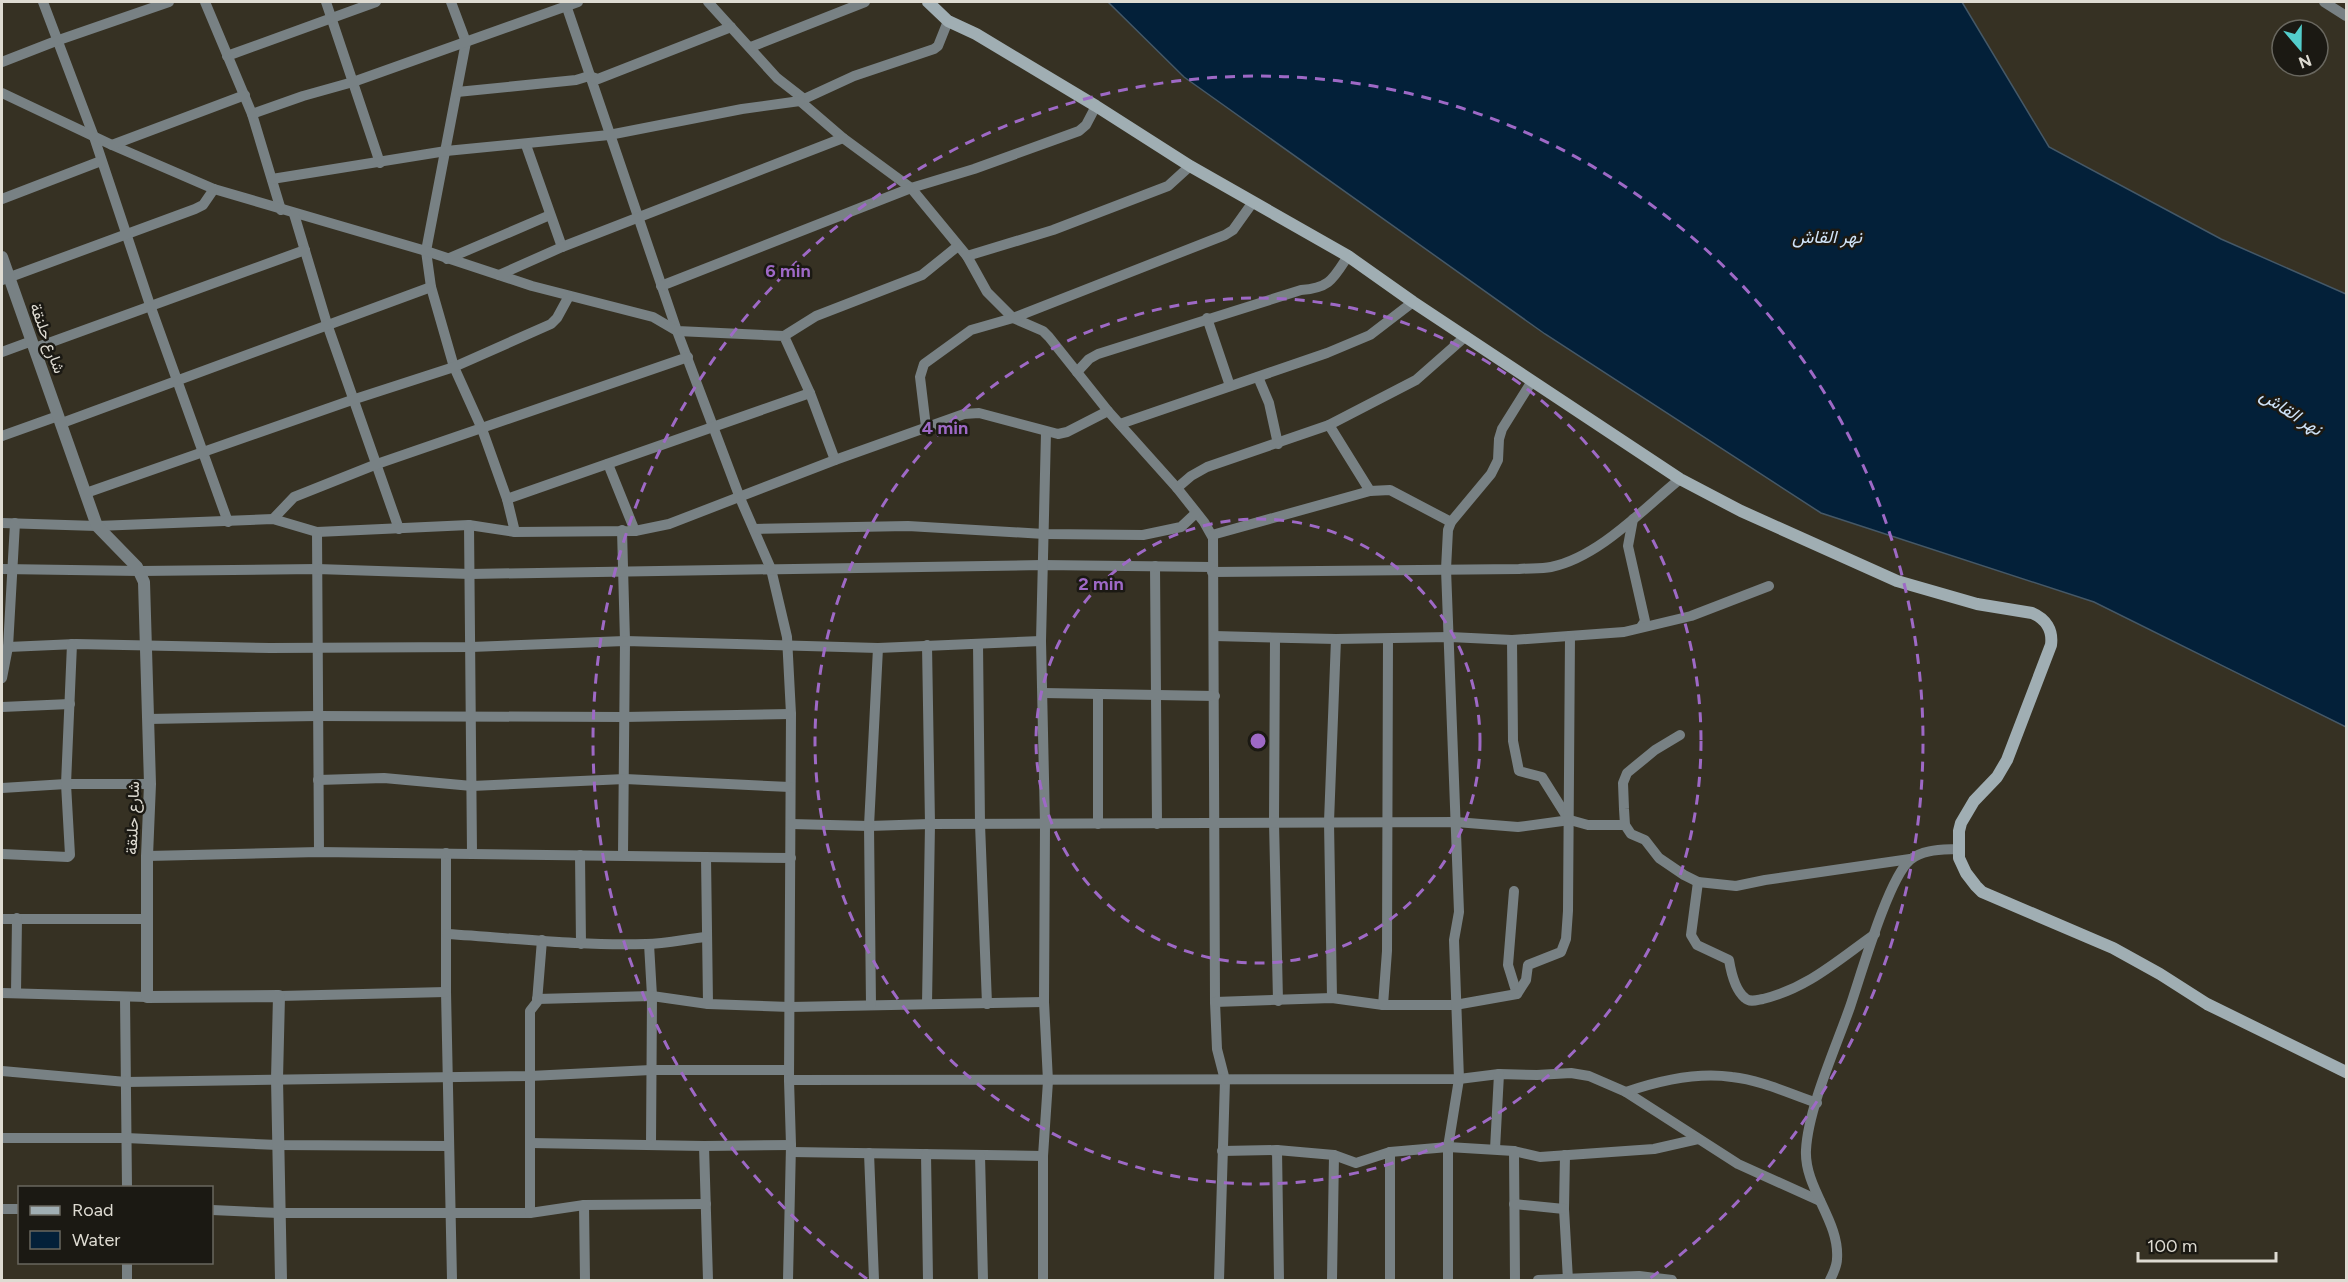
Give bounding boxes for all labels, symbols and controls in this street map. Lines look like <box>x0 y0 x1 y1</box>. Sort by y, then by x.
north arrow <box>2270 18 2330 78</box>
text: N <box>2296 51 2314 73</box>
water label: نهر القاش <box>1792 226 1863 248</box>
text: 6 min <box>765 260 811 282</box>
street label: شارع حلنقة <box>24 300 69 377</box>
water label: نهر القاش <box>2256 384 2327 441</box>
text: 4 min <box>922 417 968 439</box>
text: 2 min <box>1078 573 1124 595</box>
centre of rings <box>1248 731 1268 751</box>
street label: شارع حلنقة <box>122 781 145 855</box>
legend <box>18 1186 213 1264</box>
text: Road <box>72 1199 113 1221</box>
scale bar <box>2138 1225 2276 1263</box>
text: Water <box>72 1229 120 1251</box>
text: 100 m <box>2147 1235 2197 1257</box>

